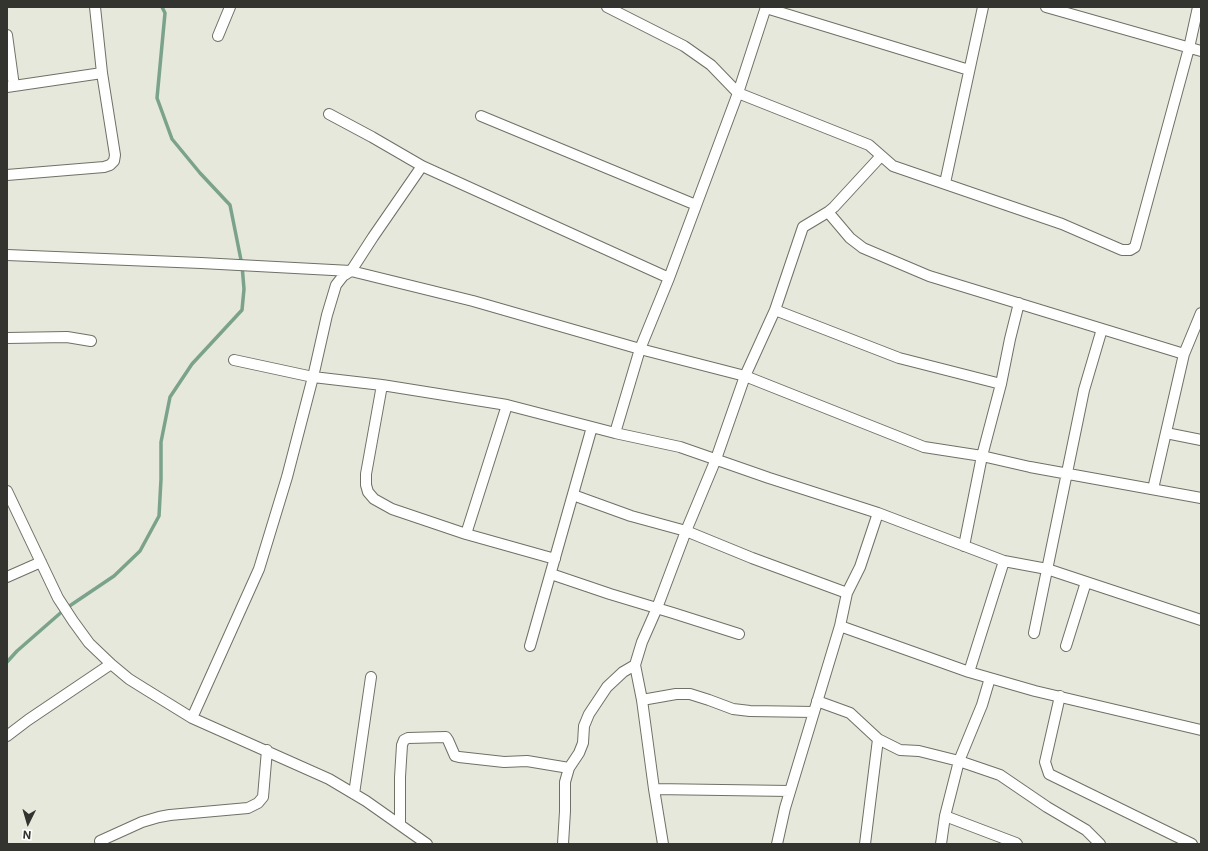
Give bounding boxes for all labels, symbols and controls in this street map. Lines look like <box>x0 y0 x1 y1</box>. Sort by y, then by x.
north arrow <box>8 803 48 843</box>
text: N <box>22 828 32 842</box>

